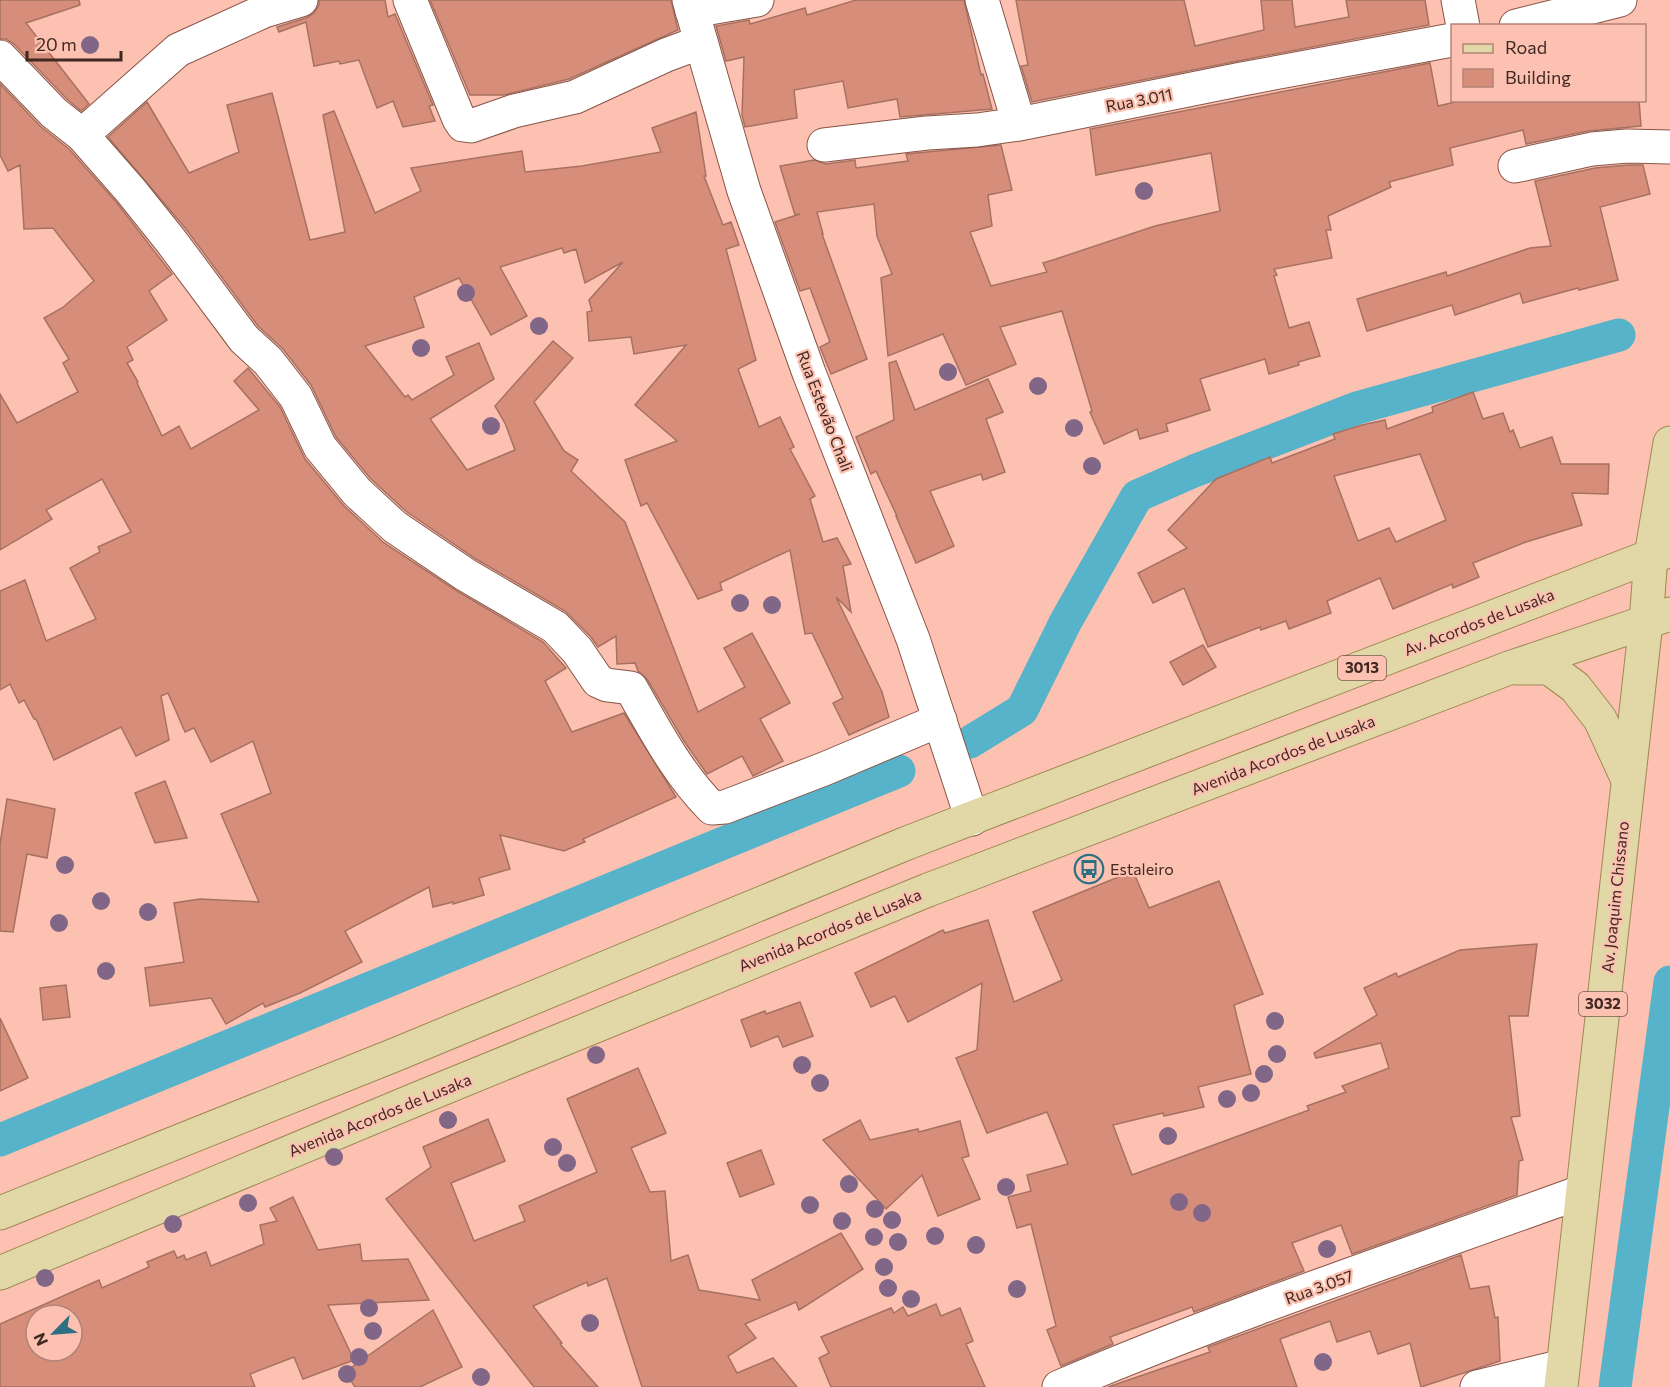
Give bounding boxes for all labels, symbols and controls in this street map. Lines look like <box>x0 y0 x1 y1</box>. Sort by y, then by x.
scale bar <box>27 24 122 62</box>
legend <box>1451 24 1646 102</box>
text: 20 m <box>36 33 77 55</box>
text: Road <box>1505 36 1547 58</box>
text: Building <box>1505 66 1571 88</box>
street label: Rua 3.011 <box>1104 84 1174 115</box>
street label: Rua Estevão Chali <box>794 348 857 474</box>
street label: Av. Acordos de Lusaka <box>1401 584 1557 659</box>
road number: 3013 <box>1338 656 1386 680</box>
street label: Avenida Acordos de Lusaka <box>1188 711 1377 798</box>
street label: Av. Joaquim Chissano <box>1597 820 1632 974</box>
bus stop icon: Estaleiro <box>1073 853 1105 885</box>
place label: Estaleiro <box>1110 859 1174 878</box>
street label: Avenida Acordos de Lusaka <box>736 884 924 975</box>
road number: 3032 <box>1579 992 1627 1016</box>
street label: Avenida Acordos de Lusaka <box>286 1069 474 1160</box>
street label: Rua 3.057 <box>1282 1265 1356 1308</box>
north arrow <box>24 1303 84 1363</box>
text: N <box>29 1330 51 1349</box>

